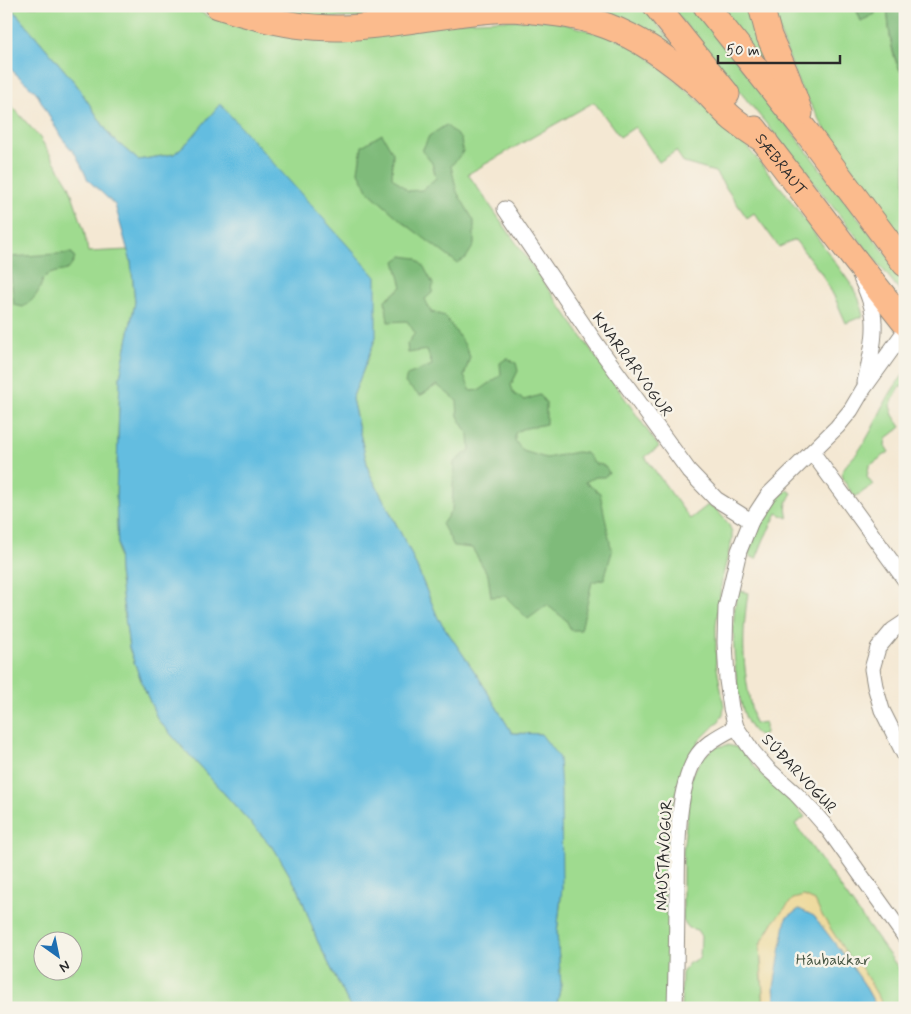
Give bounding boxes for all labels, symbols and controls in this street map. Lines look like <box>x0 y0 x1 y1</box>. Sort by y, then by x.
scale bar <box>718 32 841 64</box>
text: 50 m <box>726 41 760 61</box>
street label: SÆBRAUT <box>750 129 811 200</box>
street label: KNARRARVOGUR <box>587 309 677 421</box>
street label: SÚÐARVOGUR <box>756 730 841 818</box>
street label: NAUSTAVOGUR <box>651 799 678 911</box>
north arrow <box>32 932 82 982</box>
park label: Háubakkar <box>796 950 871 971</box>
text: N <box>56 956 73 976</box>

